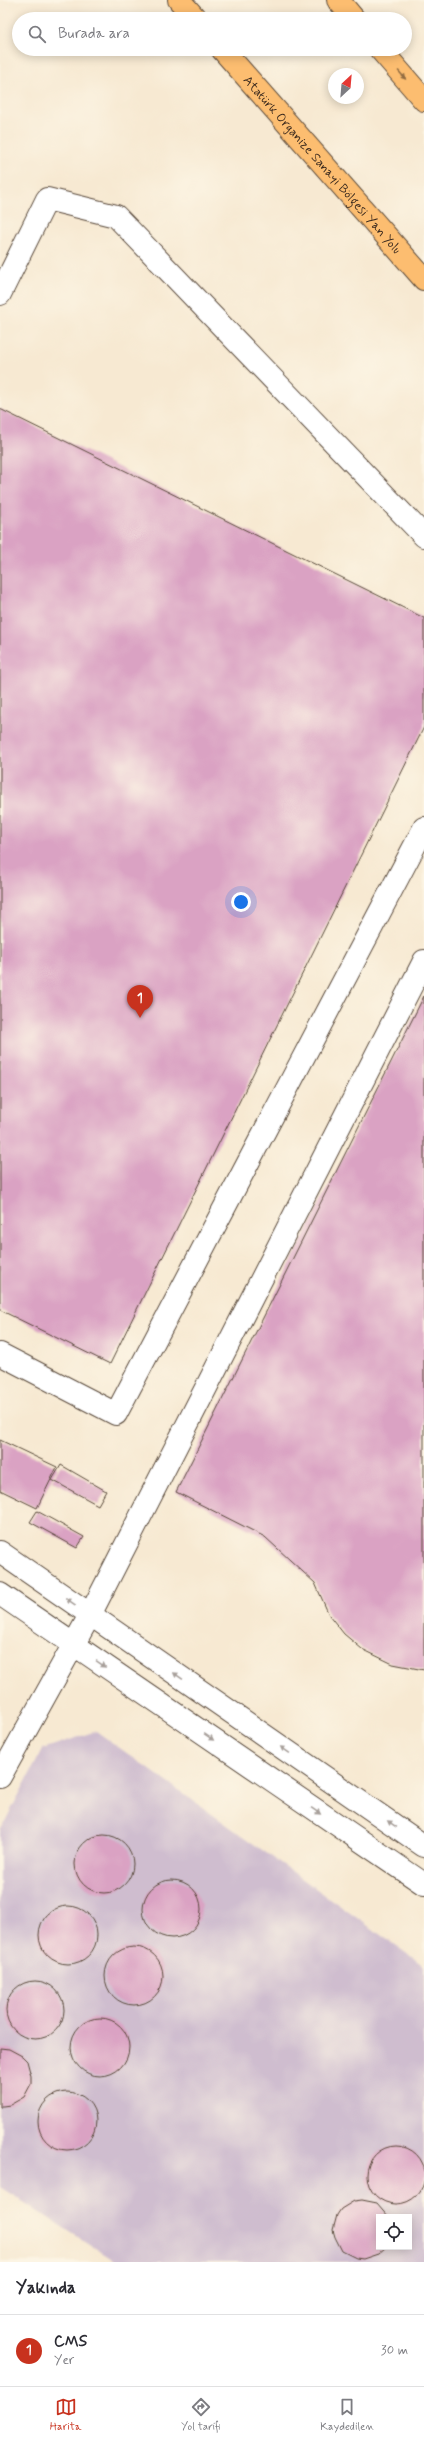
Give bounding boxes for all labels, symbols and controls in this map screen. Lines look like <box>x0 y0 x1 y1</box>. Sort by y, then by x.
search box <box>12 12 412 56</box>
icon: search <box>26 23 48 45</box>
text: Burada ara <box>58 24 130 44</box>
north arrow <box>328 68 364 104</box>
one-way arrow <box>397 70 406 79</box>
street label: Atatürk Organize Sanayi Bölgesi Yan Yolu <box>239 72 405 258</box>
your location <box>231 892 251 912</box>
pin: 1 <box>127 985 153 1018</box>
one-way arrow <box>66 1598 76 1606</box>
one-way arrow <box>96 1660 106 1668</box>
one-way arrow <box>173 1672 183 1680</box>
one-way arrow <box>203 1733 214 1741</box>
one-way arrow <box>280 1746 290 1754</box>
one-way arrow <box>310 1807 322 1814</box>
one-way arrow <box>387 1820 397 1828</box>
map controls <box>376 2214 412 2250</box>
button: locate <box>376 2214 412 2250</box>
text: Yakında <box>16 2277 76 2299</box>
text: CMS <box>54 2332 87 2352</box>
text: 1 <box>26 2342 32 2359</box>
text: 30 m <box>381 2342 408 2359</box>
text: Yer <box>54 2352 74 2369</box>
tab: Harita <box>50 2396 81 2434</box>
tab: Yol tarifi <box>181 2396 220 2434</box>
tab: Kaydedilen <box>320 2396 374 2434</box>

